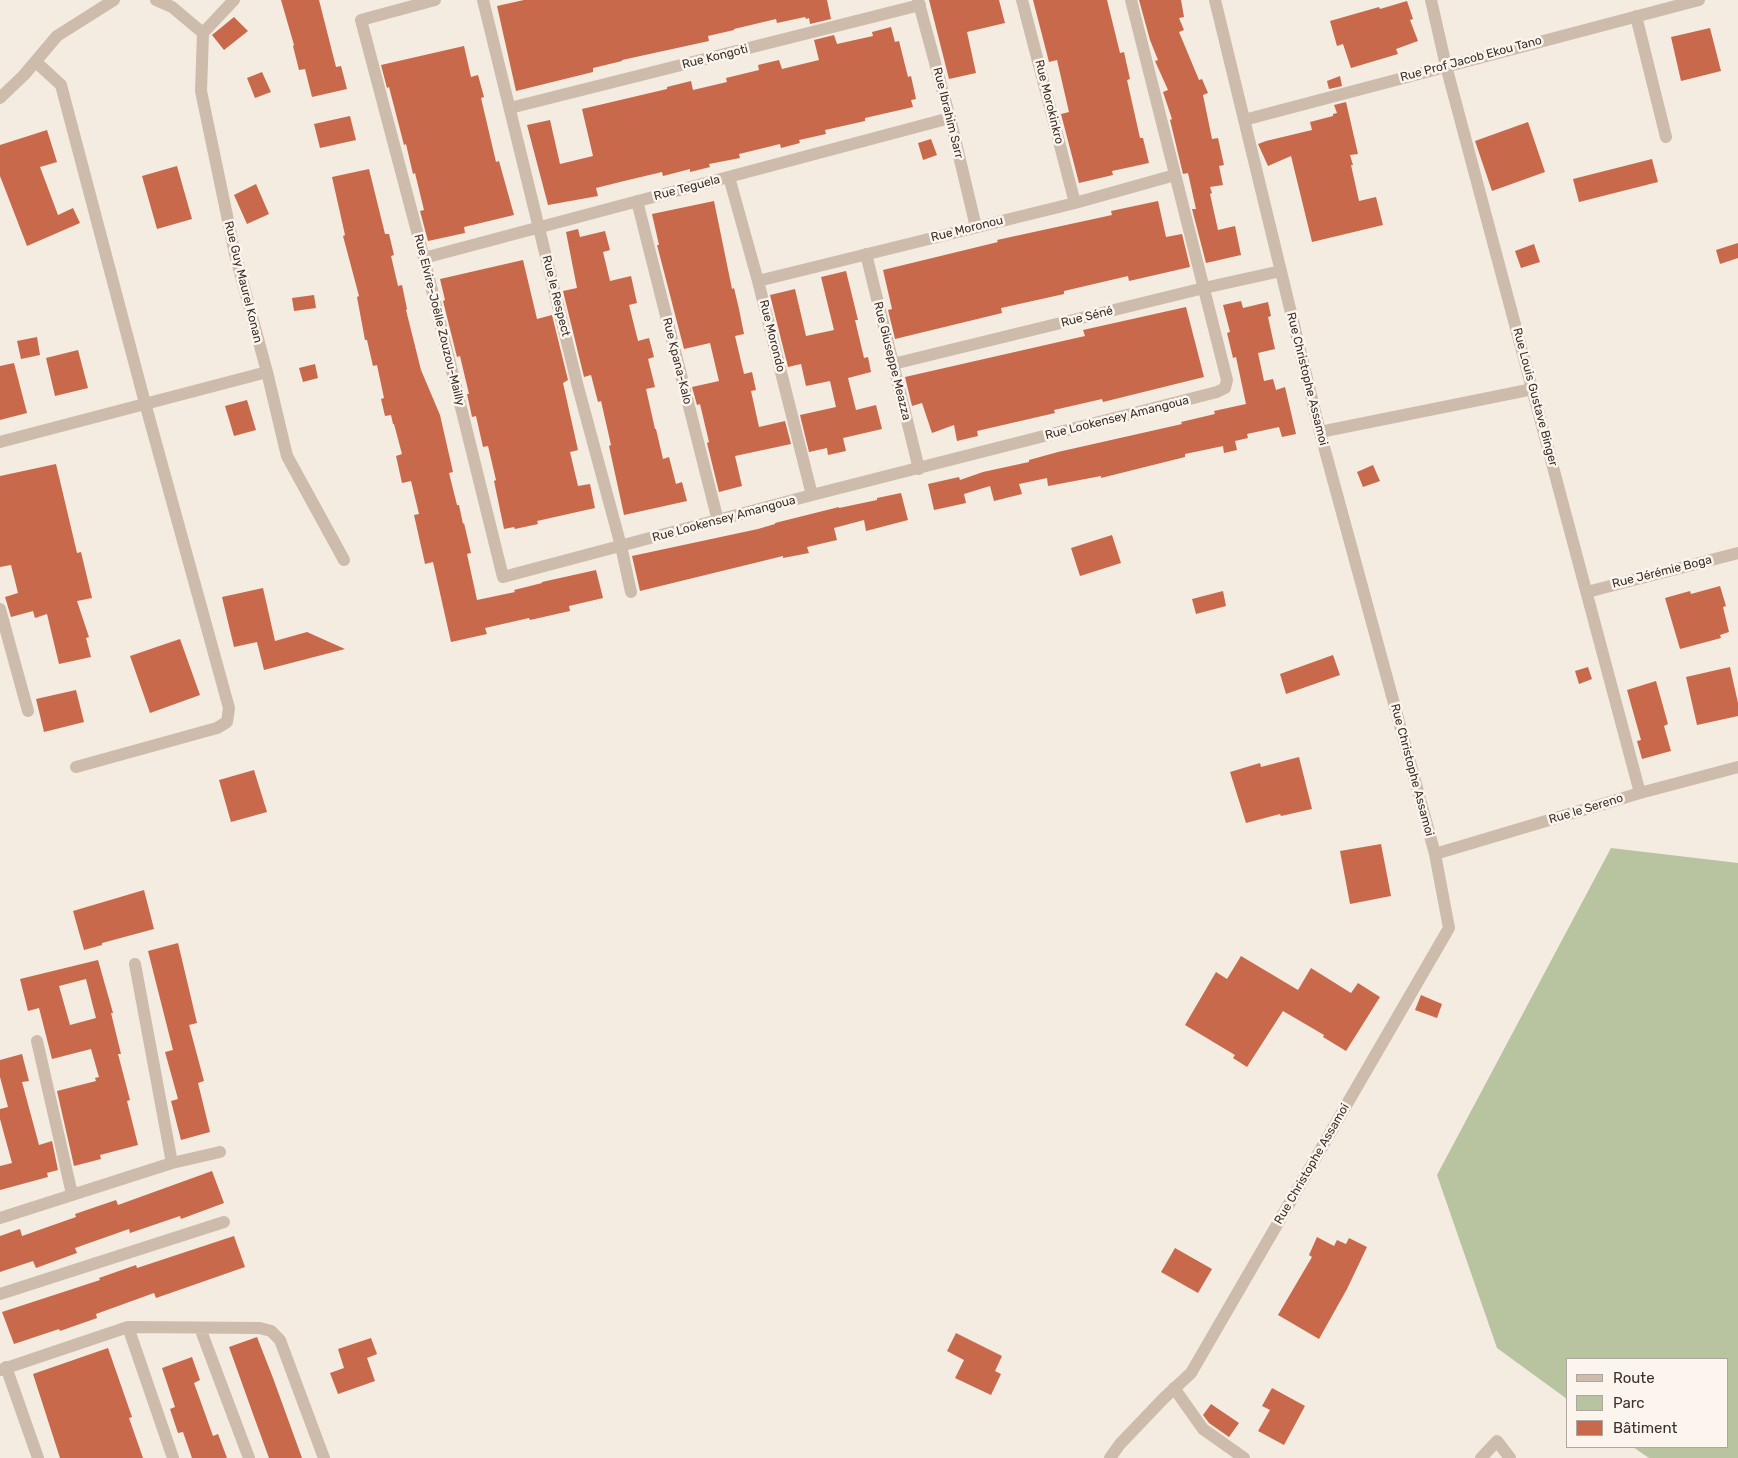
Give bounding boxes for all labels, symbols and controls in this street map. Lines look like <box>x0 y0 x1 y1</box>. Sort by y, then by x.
street label: Rue Prof Jacob Ekou Tano <box>1399 33 1543 85</box>
street label: Rue Kongoti <box>681 42 749 72</box>
street label: Rue Morokinkro <box>1032 58 1066 146</box>
street label: Rue Ibrahim Sarr <box>930 66 966 160</box>
street label: Rue Teguela <box>652 172 722 204</box>
street label: Rue Moronou <box>929 213 1005 245</box>
street label: Rue Guy Maurel Konan <box>221 220 265 344</box>
street label: Rue Elvire-Joëlle Zouzou-Mailly <box>411 233 467 407</box>
street label: Rue le Respect <box>539 254 573 338</box>
street label: Rue Morondo <box>756 298 788 374</box>
street label: Rue Giuseppe Meazza <box>870 300 914 422</box>
street label: Rue Séné <box>1060 304 1114 330</box>
street label: Rue Christophe Assamoi <box>1283 311 1331 447</box>
street label: Rue Kpana-Kalo <box>659 316 695 406</box>
street label: Rue Louis Gustave Binger <box>1510 326 1560 468</box>
street label: Rue Lookensey Amangoua <box>1044 393 1190 443</box>
street label: Rue Lookensey Amangoua <box>651 493 797 545</box>
street label: Rue Jérémie Boga <box>1611 553 1713 591</box>
street label: Rue Christophe Assamoi <box>1387 702 1437 838</box>
street label: Rue le Sereno <box>1547 791 1625 827</box>
street label: Rue Christophe Assamoi <box>1272 1101 1352 1227</box>
legend <box>1566 1358 1728 1448</box>
text: Route <box>1613 1369 1655 1387</box>
text: Parc <box>1613 1394 1645 1412</box>
text: Bâtiment <box>1613 1419 1677 1437</box>

